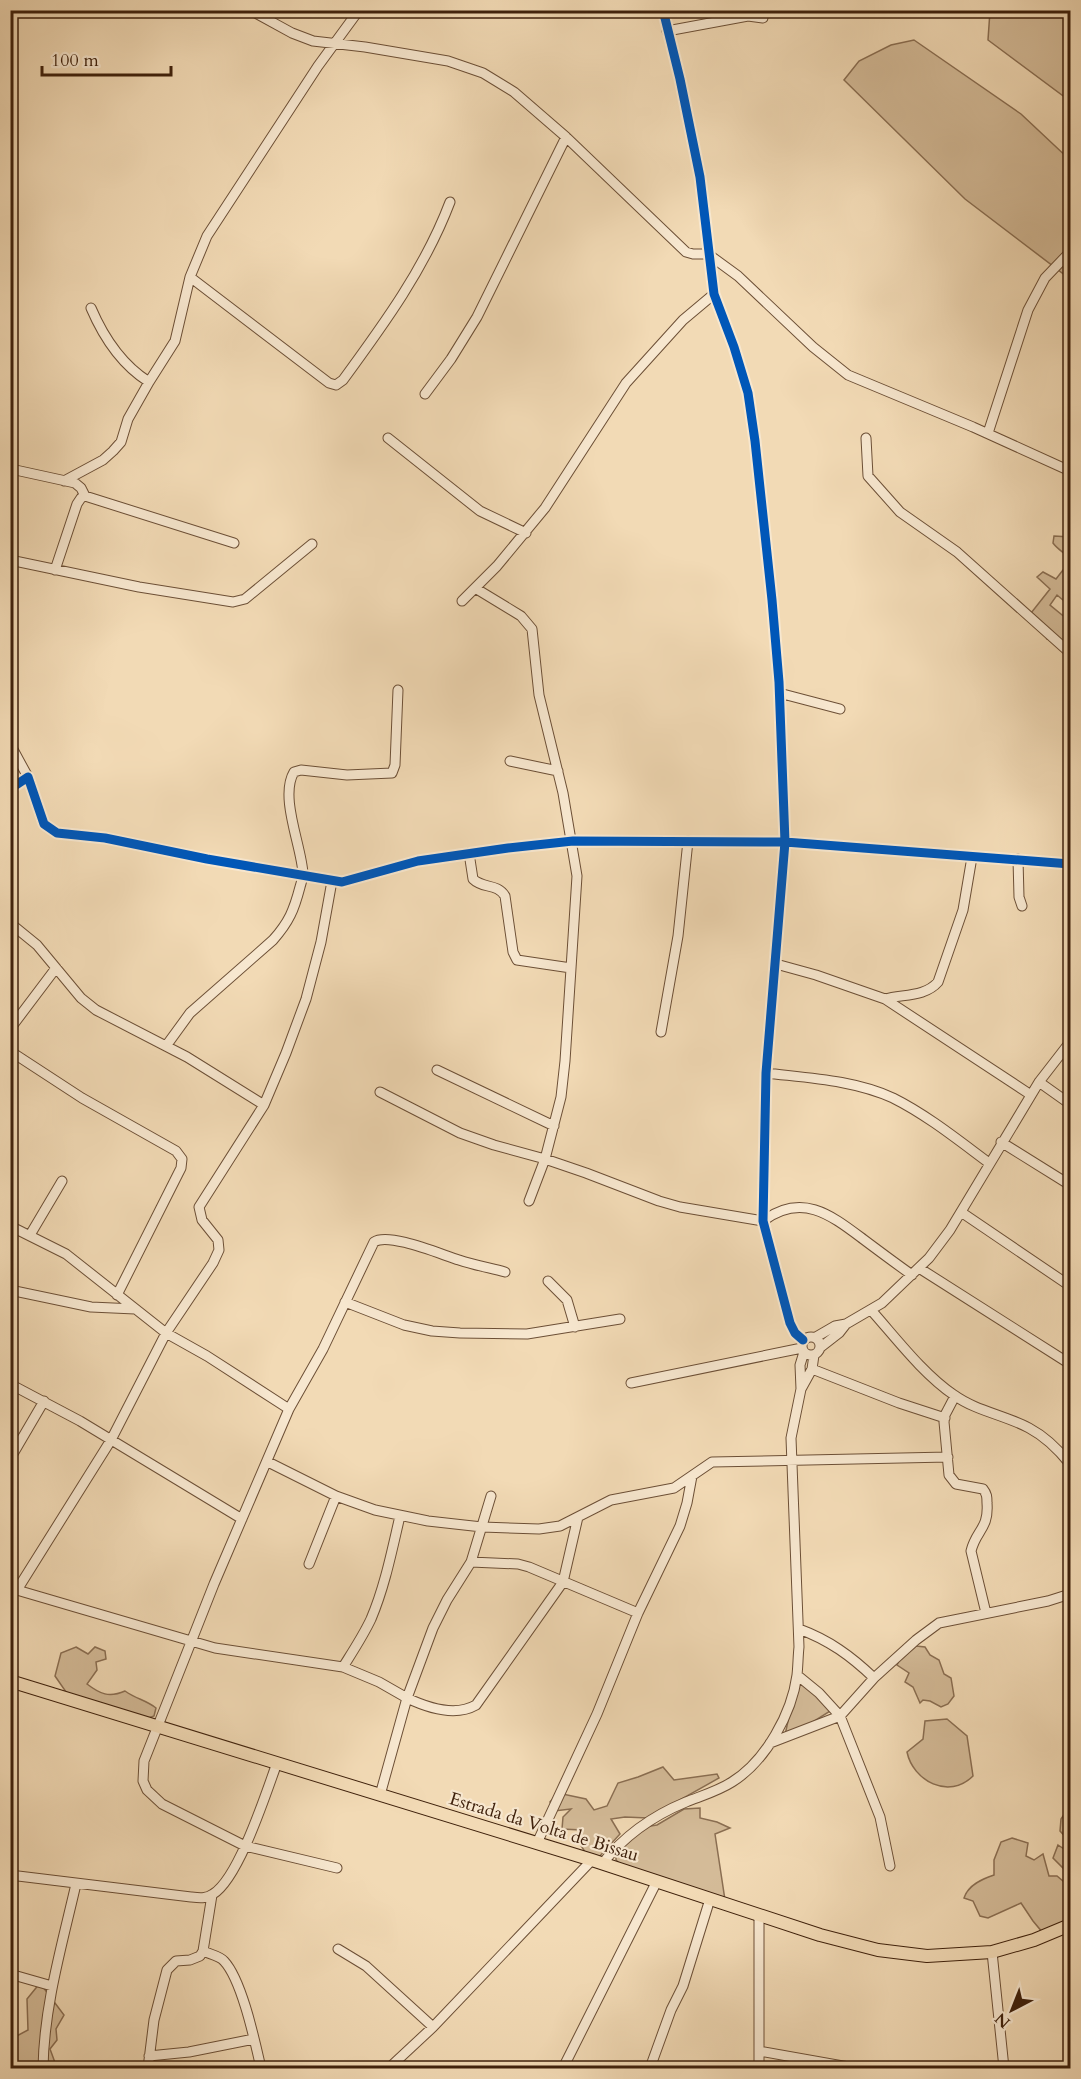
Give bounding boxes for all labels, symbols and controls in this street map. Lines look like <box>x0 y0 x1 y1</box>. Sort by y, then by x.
scale bar <box>42 39 171 77</box>
text: 100 m <box>51 48 99 73</box>
street label: Estrada da Volta de Bissau <box>446 1786 642 1868</box>
north arrow <box>982 1980 1042 2040</box>
text: N <box>990 2008 1015 2033</box>

